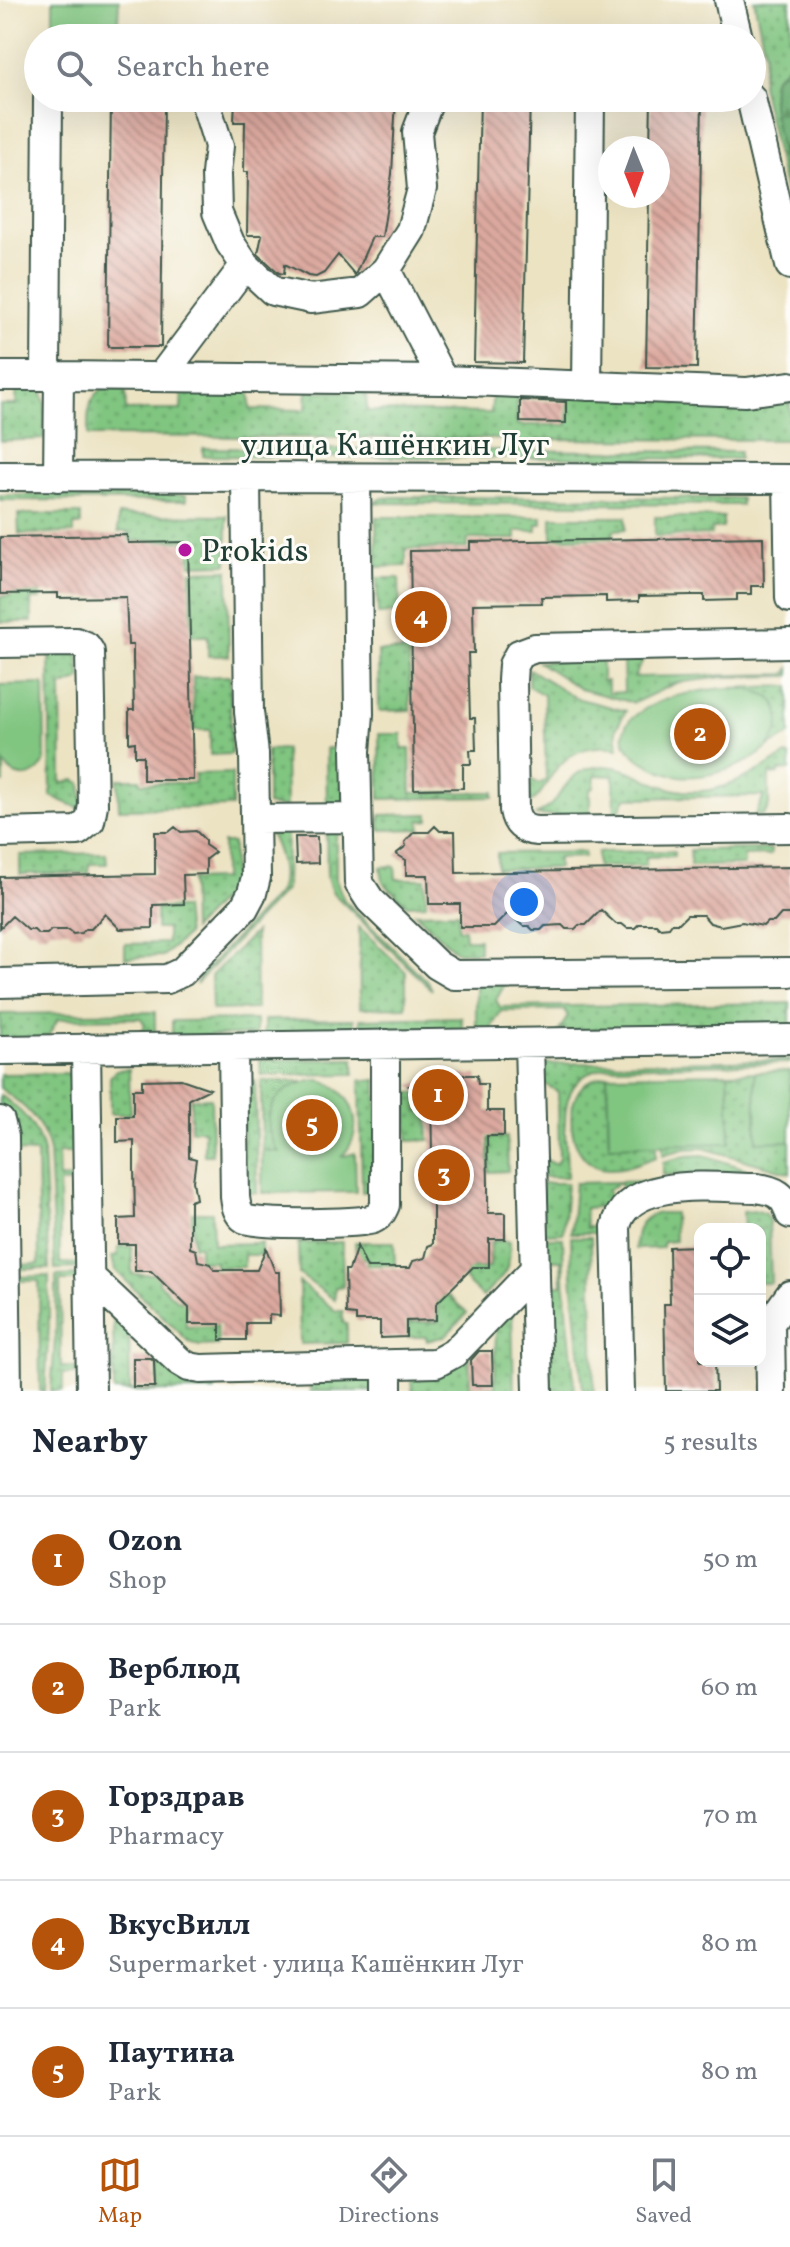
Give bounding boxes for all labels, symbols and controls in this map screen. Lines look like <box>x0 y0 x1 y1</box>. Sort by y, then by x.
search box <box>24 24 766 112</box>
icon: search <box>52 46 96 90</box>
text: Search here <box>116 47 270 89</box>
north arrow <box>598 136 670 208</box>
street label: улица Кашёнкин Луг <box>241 425 549 469</box>
place label: Prokids <box>201 531 309 575</box>
marker: Prokids <box>176 541 194 559</box>
pin: 4 <box>395 587 447 647</box>
pin: 2 <box>674 704 726 764</box>
your location <box>504 882 544 922</box>
pin: 1 <box>412 1065 464 1125</box>
pin: 5 <box>286 1095 338 1155</box>
pin: 3 <box>418 1145 470 1205</box>
map controls <box>694 1223 766 1367</box>
button: locate <box>694 1223 766 1295</box>
button: layers <box>694 1295 766 1367</box>
text: Nearby <box>32 1420 148 1467</box>
text: 5 results <box>663 1425 758 1461</box>
text: Ozon <box>108 1521 182 1563</box>
text: 1 <box>53 1542 63 1578</box>
text: 50 m <box>702 1542 758 1578</box>
text: Shop <box>108 1563 167 1599</box>
text: Верблюд <box>108 1649 240 1691</box>
text: 2 <box>51 1670 65 1706</box>
text: 60 m <box>701 1670 758 1706</box>
text: Park <box>108 1691 161 1727</box>
text: Горздрав <box>108 1777 245 1819</box>
text: 3 <box>51 1798 65 1834</box>
text: 70 m <box>703 1798 758 1834</box>
text: Pharmacy <box>108 1819 224 1855</box>
text: ВкусВилл <box>108 1905 250 1947</box>
text: 4 <box>50 1926 66 1962</box>
text: 80 m <box>701 1926 758 1962</box>
text: Supermarket · улица Кашёнкин Луг <box>108 1947 524 1983</box>
text: Паутина <box>108 2033 235 2075</box>
text: 5 <box>52 2054 64 2090</box>
text: 80 m <box>701 2054 758 2090</box>
text: Park <box>108 2075 161 2111</box>
tab: Map <box>98 2153 142 2232</box>
tab: Directions <box>338 2153 439 2232</box>
tab: Saved <box>635 2153 692 2232</box>

